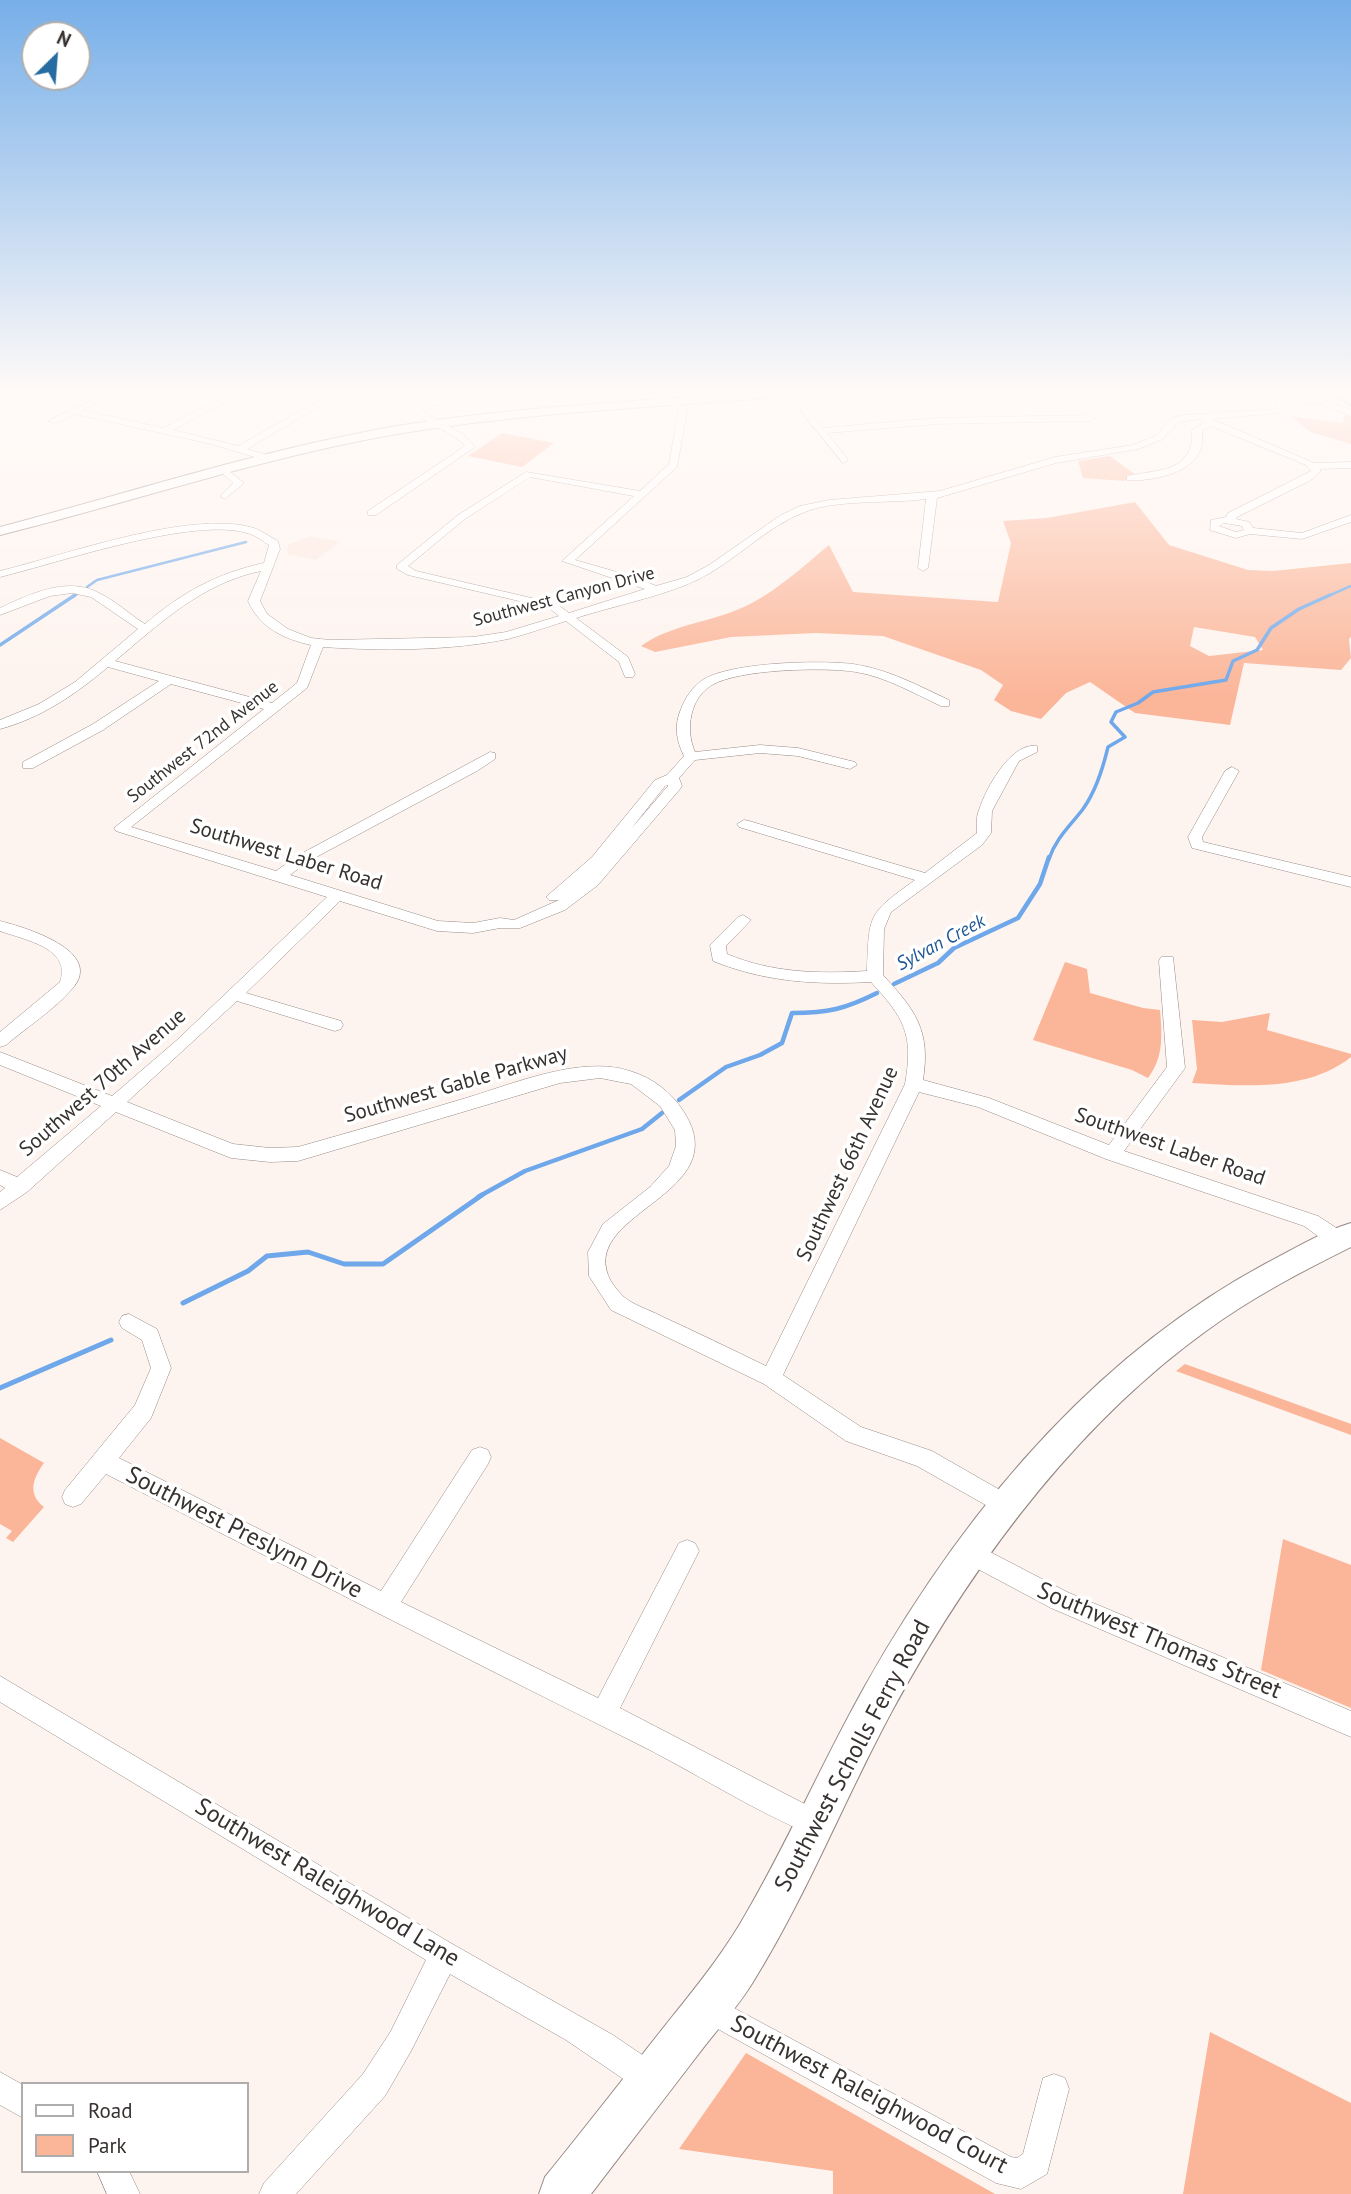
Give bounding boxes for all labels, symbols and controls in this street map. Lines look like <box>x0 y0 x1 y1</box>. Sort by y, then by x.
north arrow <box>21 21 91 91</box>
text: N <box>53 25 75 52</box>
street label: Southwest Canyon Drive <box>471 562 657 632</box>
street label: Southwest 72nd Avenue <box>123 676 283 808</box>
street label: Southwest Laber Road <box>187 814 385 896</box>
water label: Sylvan Creek <box>893 910 989 976</box>
street label: Southwest 70th Avenue <box>15 1004 191 1162</box>
street label: Southwest Gable Parkway <box>341 1041 571 1129</box>
street label: Southwest 66th Avenue <box>792 1062 904 1266</box>
street label: Southwest Laber Road <box>1071 1103 1269 1191</box>
street label: Southwest Preslynn Drive <box>121 1461 367 1605</box>
street label: Southwest Thomas Street <box>1033 1576 1285 1706</box>
street label: Southwest Scholls Ferry Road <box>769 1615 937 1897</box>
street label: Southwest Raleighwood Lane <box>190 1793 464 1973</box>
street label: Southwest Raleighwood Court <box>726 2010 1012 2180</box>
legend <box>21 2082 248 2173</box>
text: Road <box>88 2097 132 2124</box>
text: Park <box>88 2132 127 2159</box>

